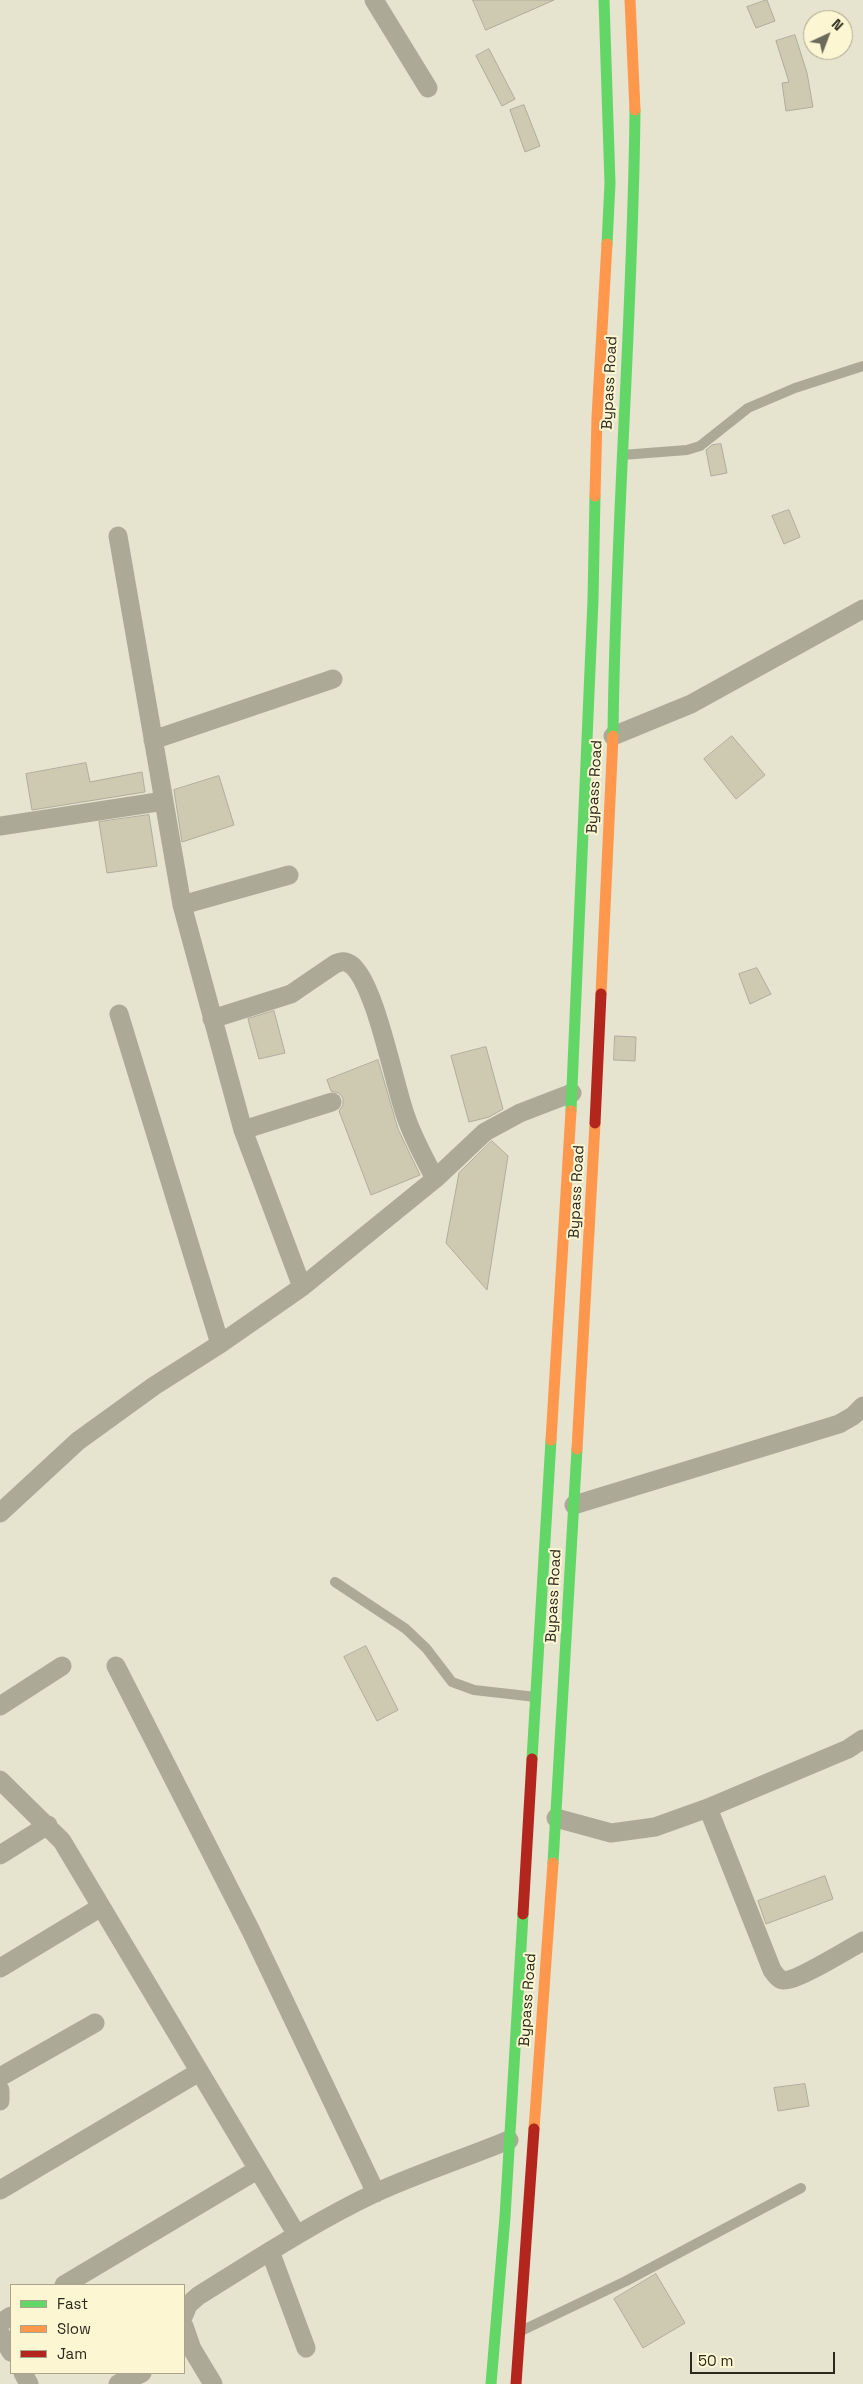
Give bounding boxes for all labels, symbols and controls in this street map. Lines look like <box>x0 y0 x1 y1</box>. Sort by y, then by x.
north arrow <box>803 10 853 60</box>
text: N <box>828 15 847 35</box>
street label: Bypass Road <box>599 336 621 430</box>
street label: Bypass Road <box>584 740 606 834</box>
street label: Bypass Road <box>566 1145 588 1239</box>
street label: Bypass Road <box>543 1549 565 1643</box>
street label: Bypass Road <box>516 1953 540 2047</box>
legend <box>10 2284 185 2374</box>
text: Fast <box>57 2294 88 2313</box>
text: Slow <box>57 2319 91 2338</box>
scale bar <box>693 2342 838 2374</box>
text: Jam <box>57 2344 87 2363</box>
text: 50 m <box>698 2351 733 2370</box>

